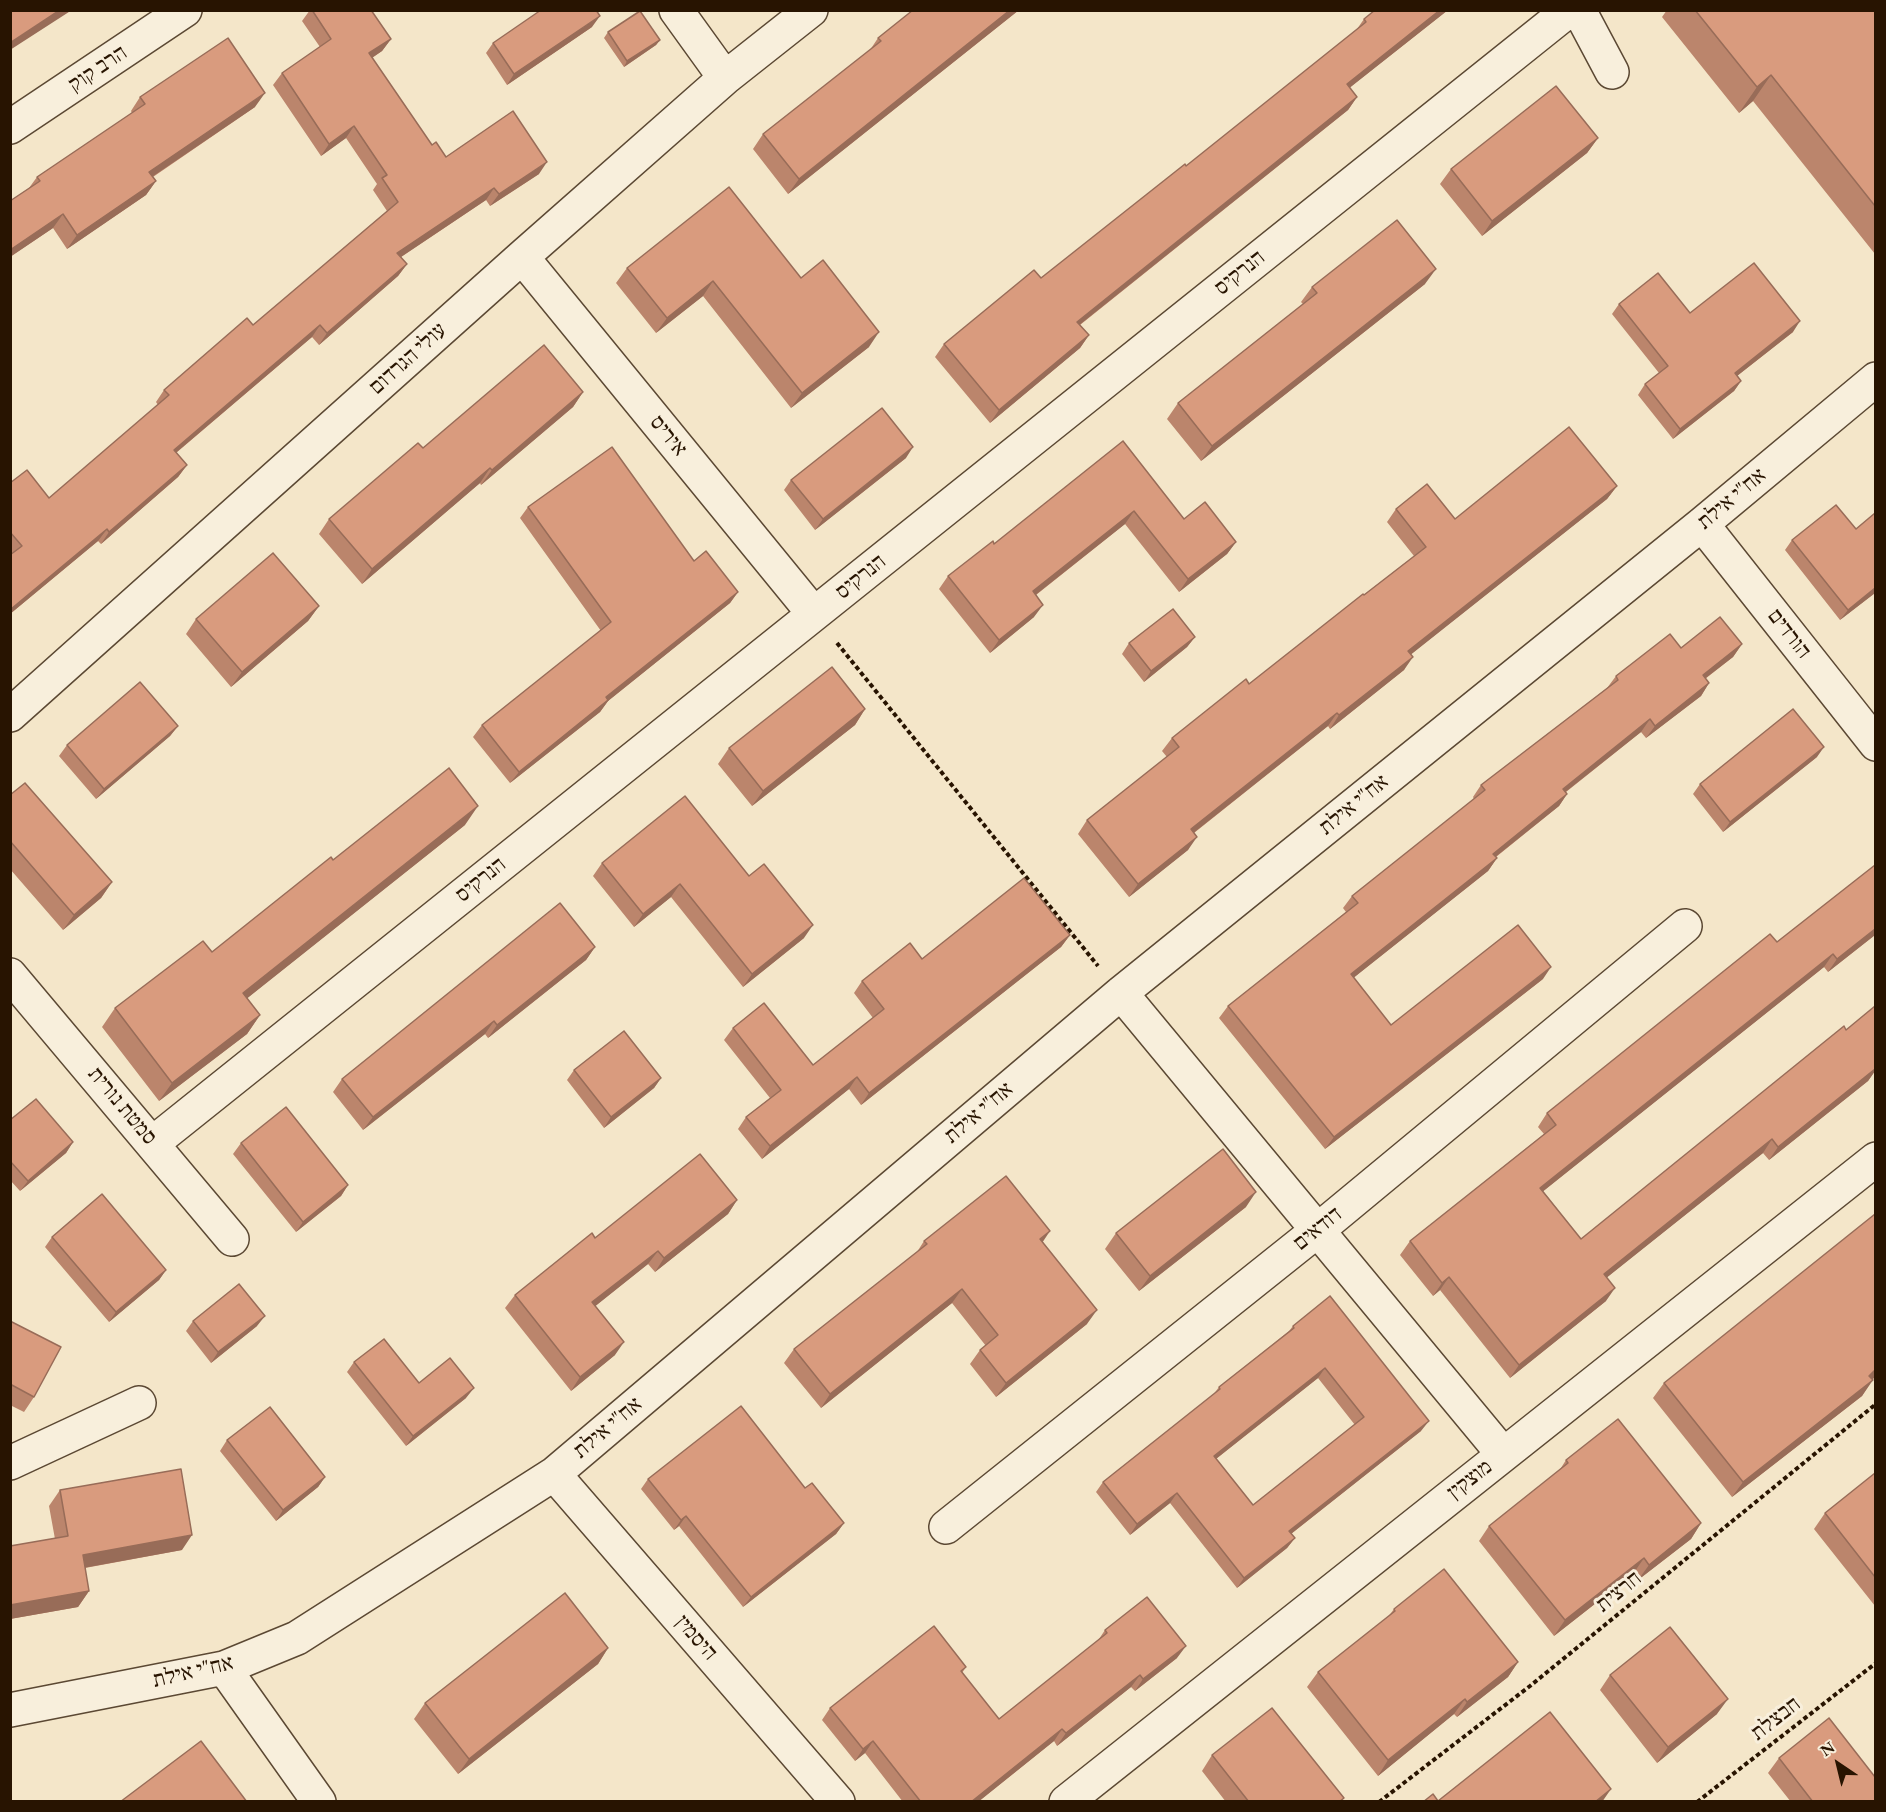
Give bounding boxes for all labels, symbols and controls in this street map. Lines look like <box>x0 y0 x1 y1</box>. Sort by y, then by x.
street label: הרב קוק <box>64 40 132 98</box>
street label: הנרקיס <box>1209 245 1271 301</box>
street label: עולי הגרדום <box>364 317 452 401</box>
street label: איריס <box>644 410 692 462</box>
street label: אח"י אילת <box>1692 463 1772 535</box>
street label: הנרקיס <box>830 549 892 605</box>
street label: הורדים <box>1761 604 1817 664</box>
street label: אח"י אילת <box>1314 769 1394 841</box>
street label: הנרקיס <box>450 852 512 908</box>
street label: סמטת נורית <box>82 1062 162 1150</box>
street label: אח"י אילת <box>939 1077 1019 1149</box>
street label: דודאים <box>1288 1201 1348 1257</box>
street label: אח"י אילת <box>568 1392 648 1464</box>
street label: מוצקין <box>1442 1454 1498 1506</box>
street label: חרצית <box>1591 1566 1647 1618</box>
street label: היסמין <box>669 1610 723 1666</box>
street label: אח"י אילת <box>150 1650 236 1694</box>
street label: חבצלת <box>1746 1691 1806 1747</box>
north arrow <box>1808 1734 1868 1794</box>
text: N <box>1816 1737 1839 1761</box>

